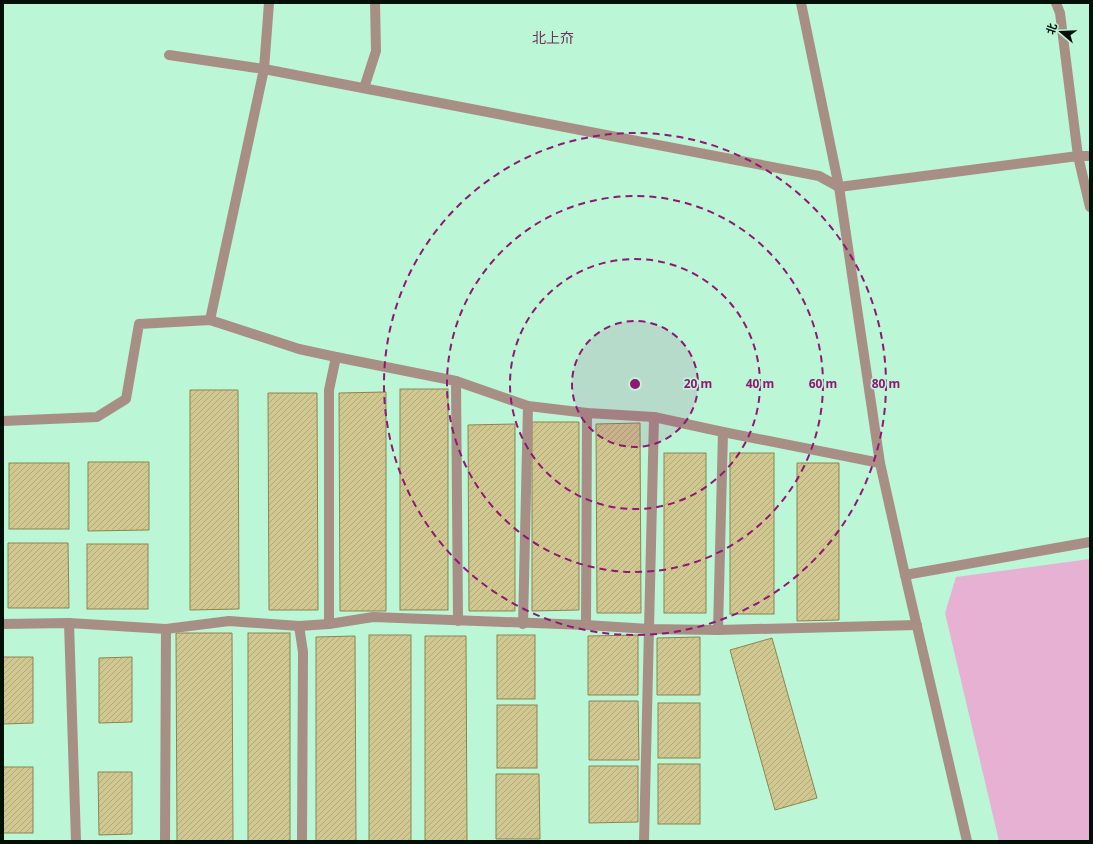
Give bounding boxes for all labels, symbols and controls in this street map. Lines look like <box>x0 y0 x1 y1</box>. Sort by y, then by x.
north arrow <box>1041 12 1081 52</box>
text: 北 <box>1042 21 1060 36</box>
district label: 北上夼 <box>532 28 574 47</box>
text: 20 m <box>684 375 712 392</box>
text: 40 m <box>746 375 774 392</box>
text: 60 m <box>809 375 837 392</box>
text: 80 m <box>872 375 900 392</box>
centre of rings <box>628 377 642 391</box>

